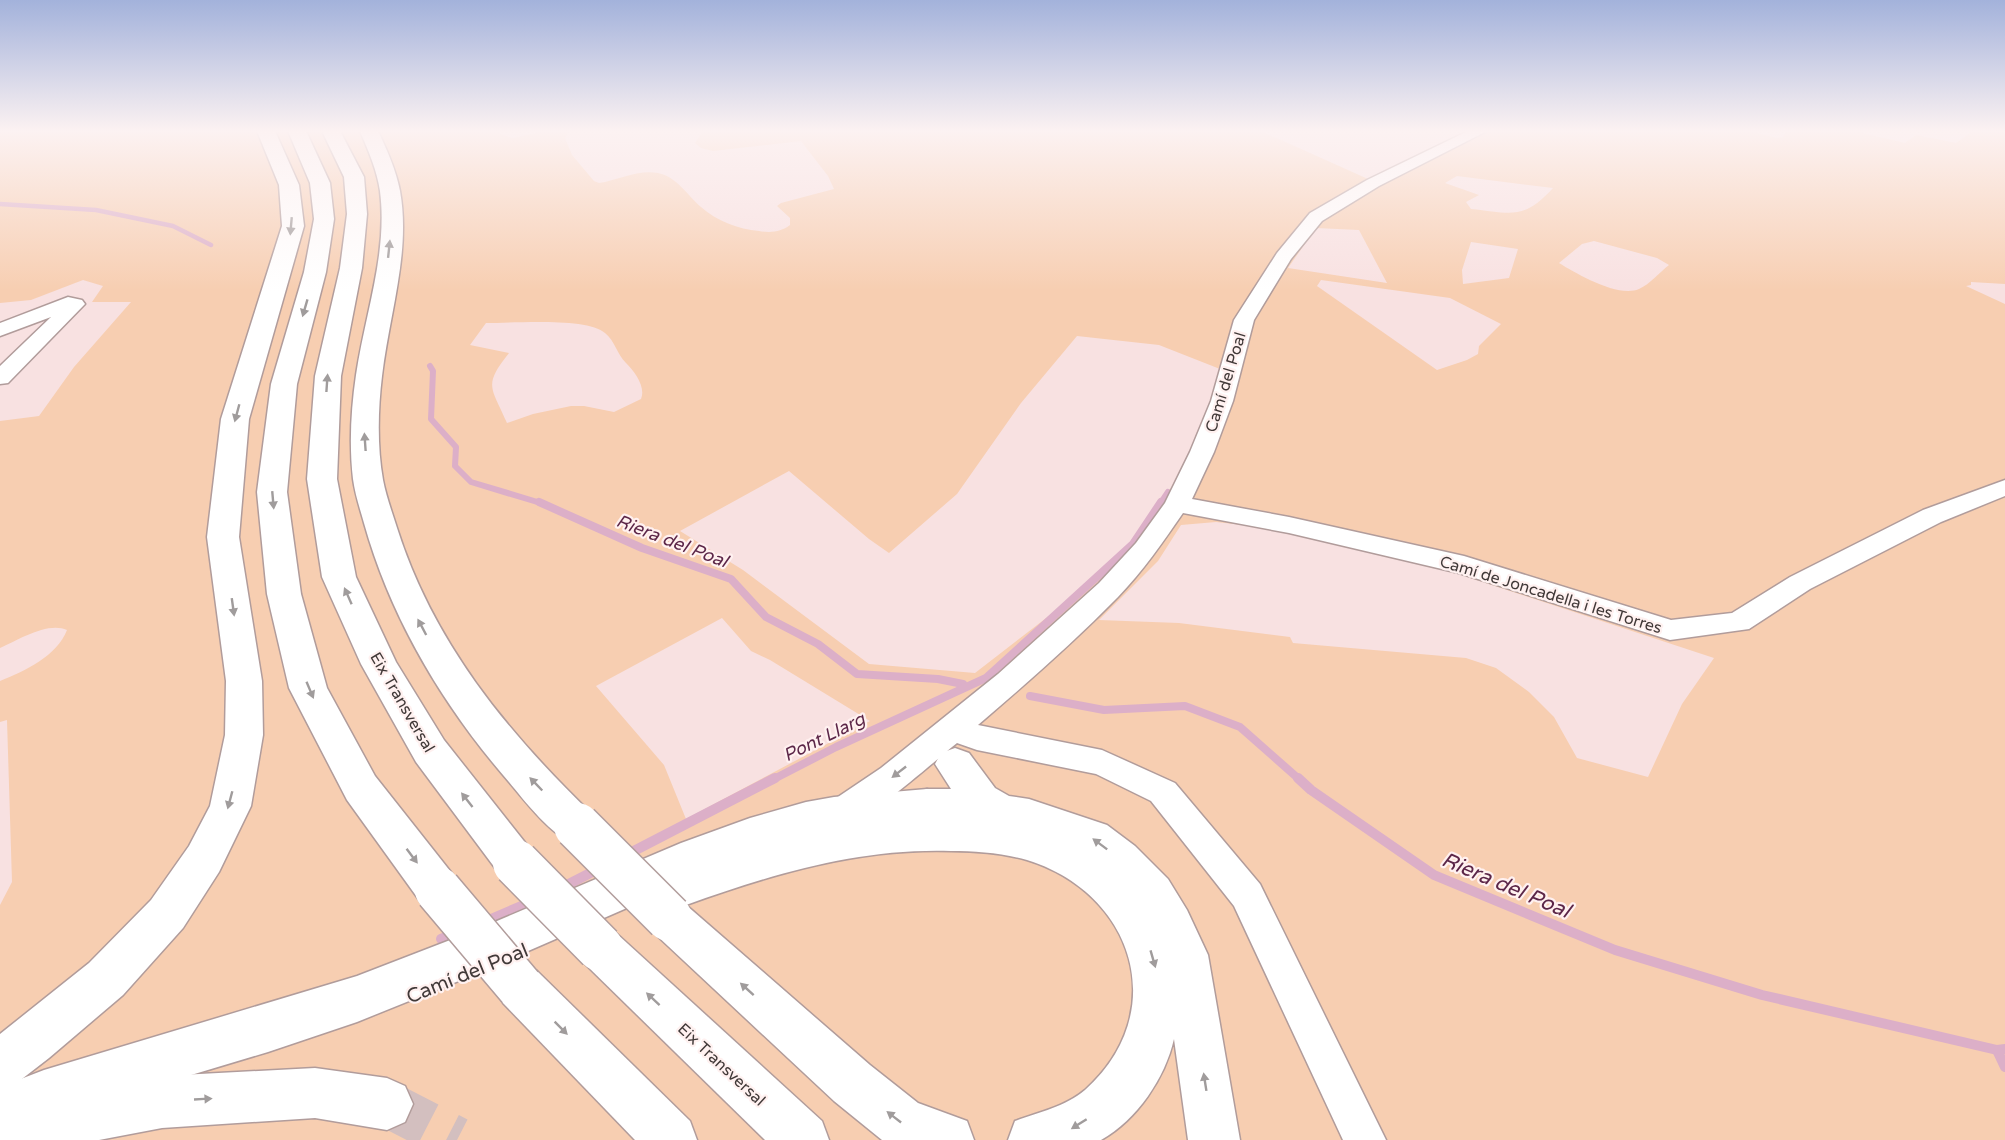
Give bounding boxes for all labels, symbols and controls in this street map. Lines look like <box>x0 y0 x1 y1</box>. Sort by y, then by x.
one-way arrow <box>286 217 296 236</box>
one-way arrow <box>384 239 394 258</box>
one-way arrow <box>300 299 309 317</box>
street label: Camí del Poal <box>1201 330 1251 435</box>
one-way arrow <box>323 374 332 393</box>
one-way arrow <box>232 405 241 423</box>
one-way arrow <box>361 433 370 452</box>
one-way arrow <box>268 490 278 509</box>
water label: Riera del Poal <box>613 510 733 573</box>
street label: Camí de Joncadella i les Torres <box>1437 552 1664 638</box>
one-way arrow <box>343 587 352 604</box>
one-way arrow <box>229 597 238 616</box>
one-way arrow <box>417 618 427 635</box>
street label: Eix Transversal <box>365 649 439 756</box>
one-way arrow <box>305 682 315 700</box>
water label: Pont Llarg <box>780 707 870 766</box>
one-way arrow <box>892 765 907 777</box>
one-way arrow <box>529 777 543 792</box>
one-way arrow <box>225 790 235 809</box>
one-way arrow <box>461 792 473 808</box>
one-way arrow <box>1092 837 1108 850</box>
water label: Riera del Poal <box>1438 847 1576 925</box>
one-way arrow <box>405 848 417 863</box>
street label: Camí del Poal <box>403 939 532 1009</box>
one-way arrow <box>1149 950 1158 968</box>
one-way arrow <box>740 982 755 996</box>
one-way arrow <box>646 992 661 1006</box>
street label: Eix Transversal <box>673 1019 769 1110</box>
one-way arrow <box>553 1021 567 1035</box>
one-way arrow <box>1200 1073 1209 1092</box>
one-way arrow <box>193 1095 212 1104</box>
one-way arrow <box>887 1111 902 1123</box>
one-way arrow <box>1071 1118 1087 1129</box>

